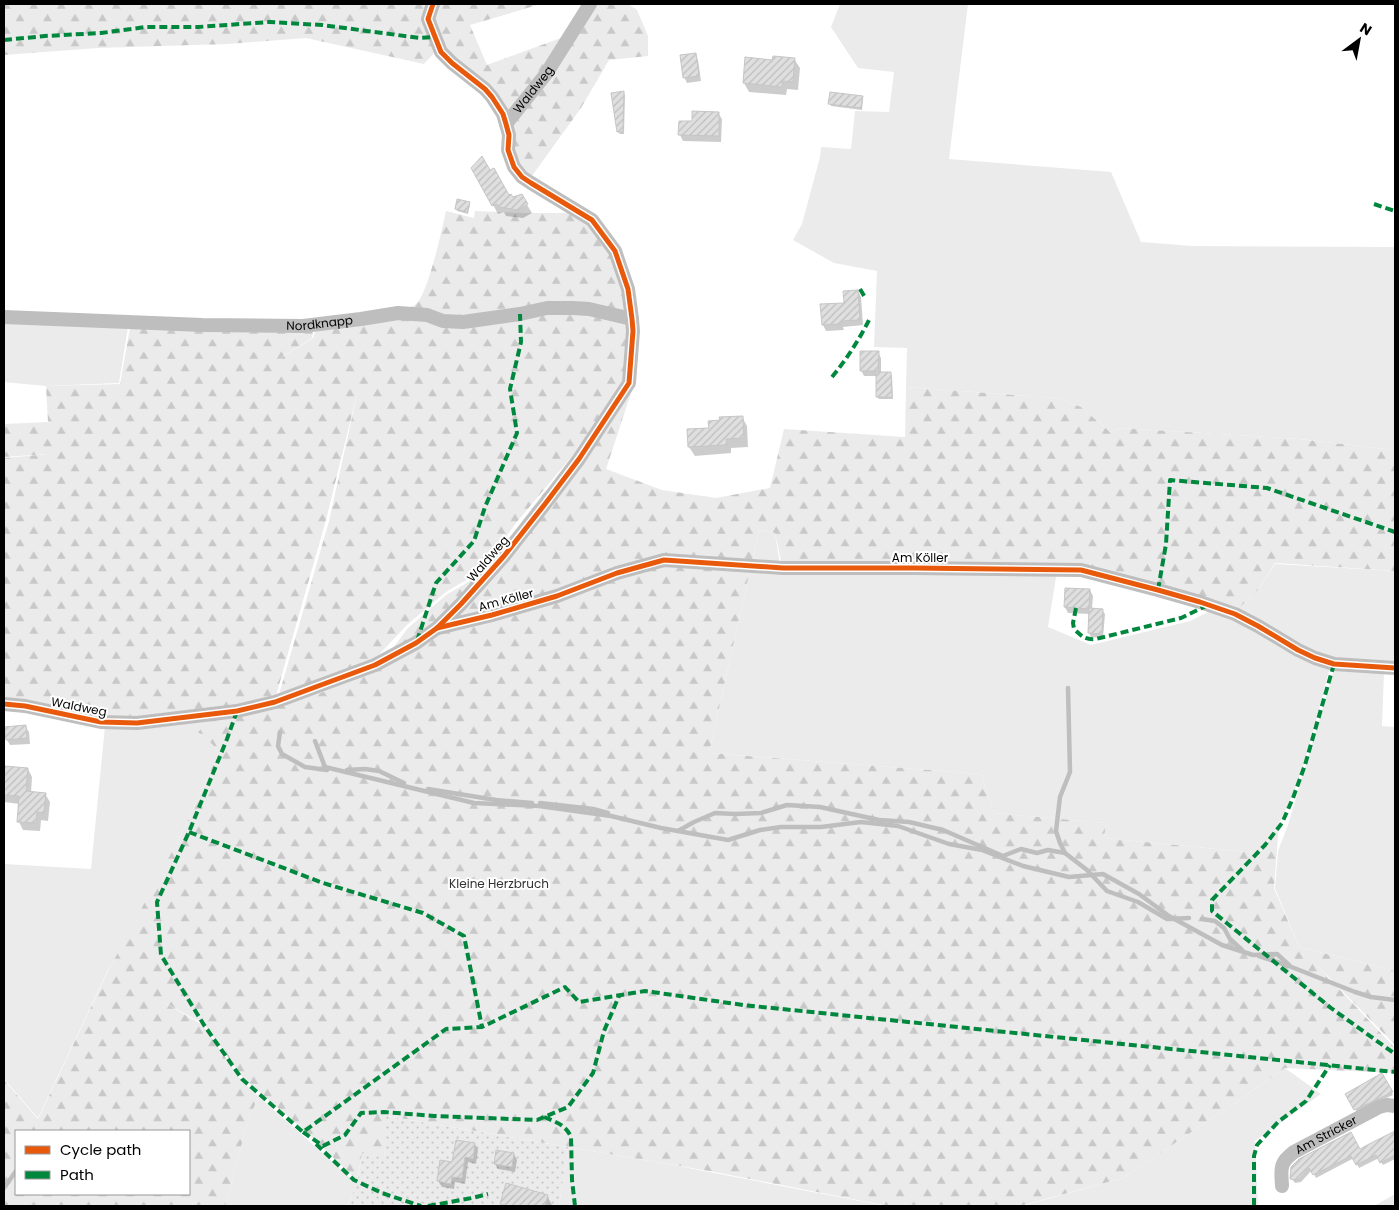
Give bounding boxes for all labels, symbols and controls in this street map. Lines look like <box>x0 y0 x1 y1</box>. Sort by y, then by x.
north arrow <box>1334 15 1384 65</box>
text: N <box>1356 18 1376 40</box>
street label: Waldweg <box>509 62 557 117</box>
street label: Nordknapp <box>286 311 354 334</box>
street label: Waldweg <box>463 532 512 585</box>
street label: Am Köller <box>892 549 949 566</box>
street label: Am Köller <box>476 584 536 615</box>
street label: Waldweg <box>50 693 108 720</box>
park label: Kleine Herzbruch <box>449 875 549 892</box>
street label: Am Stricker <box>1292 1111 1360 1158</box>
legend <box>15 1130 190 1195</box>
text: Cycle path <box>60 1139 141 1160</box>
text: Path <box>60 1164 94 1185</box>

